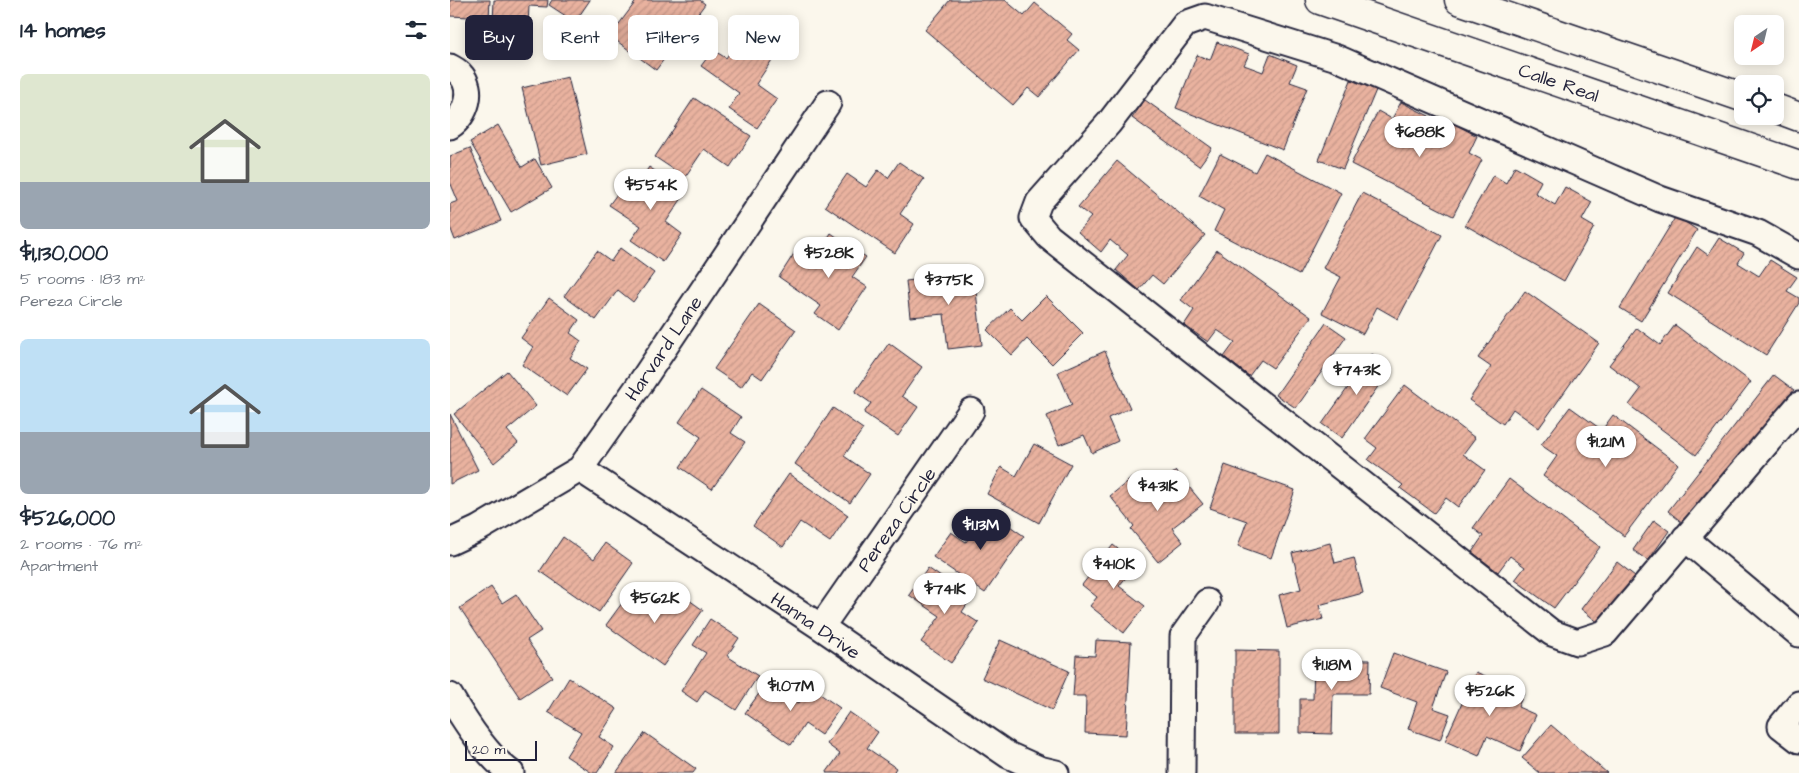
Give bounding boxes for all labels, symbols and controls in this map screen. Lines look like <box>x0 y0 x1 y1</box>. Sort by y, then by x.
chip: Buy <box>465 15 533 60</box>
chip: Rent <box>543 15 618 60</box>
chip: Filters <box>628 15 718 60</box>
chip: New <box>728 15 799 60</box>
north arrow <box>1734 15 1784 65</box>
map controls <box>1734 15 1784 125</box>
text: 14 homes <box>20 16 106 45</box>
icon: filters <box>402 16 430 44</box>
street label: Calle Real <box>1515 57 1602 110</box>
button: locate <box>1734 75 1784 125</box>
icon: home <box>180 106 270 196</box>
pin: $688K <box>1385 116 1455 158</box>
text: $688K <box>1395 121 1445 143</box>
pin: $554K <box>616 168 686 211</box>
text: $554K <box>625 174 677 196</box>
pin: $528K <box>794 236 864 279</box>
text: $1,130,000 <box>20 239 108 268</box>
text: $528K <box>804 242 854 264</box>
pin: $375K <box>914 264 984 306</box>
text: 5 rooms · 183 m² <box>20 268 146 290</box>
text: $375K <box>925 269 973 291</box>
text: Pereza Circle <box>20 290 123 312</box>
street label: Harvard Lane <box>619 291 709 407</box>
pin: $743K <box>1322 354 1392 396</box>
text: $743K <box>1333 359 1381 381</box>
icon: home <box>180 371 270 461</box>
pin: $1.21M <box>1565 426 1647 468</box>
text: $1.21M <box>1587 431 1625 453</box>
street label: Pereza Circle <box>851 462 943 578</box>
pin: $431K <box>1123 470 1193 512</box>
text: $431K <box>1138 475 1178 497</box>
text: $526,000 <box>20 504 115 533</box>
pin: $1.13M <box>940 508 1022 551</box>
text: $1.13M <box>963 514 999 536</box>
text: 2 rooms · 76 m² <box>20 533 143 555</box>
pin: $410K <box>1079 548 1149 590</box>
text: $410K <box>1093 553 1135 575</box>
text: Apartment <box>20 555 98 577</box>
pin: $741K <box>910 572 980 615</box>
text: $741K <box>924 578 966 600</box>
pin: $562K <box>620 582 690 624</box>
street label: Hanna Drive <box>765 586 866 666</box>
text: $562K <box>630 587 680 609</box>
pin: $1.18M <box>1291 648 1373 691</box>
text: $1.18M <box>1313 654 1351 676</box>
pin: $1.07M <box>750 670 832 712</box>
pin: $526K <box>1455 674 1525 717</box>
text: $1.07M <box>768 675 814 697</box>
text: $526K <box>1465 680 1515 702</box>
scale bar <box>465 738 538 761</box>
text: 20 m <box>472 740 505 760</box>

